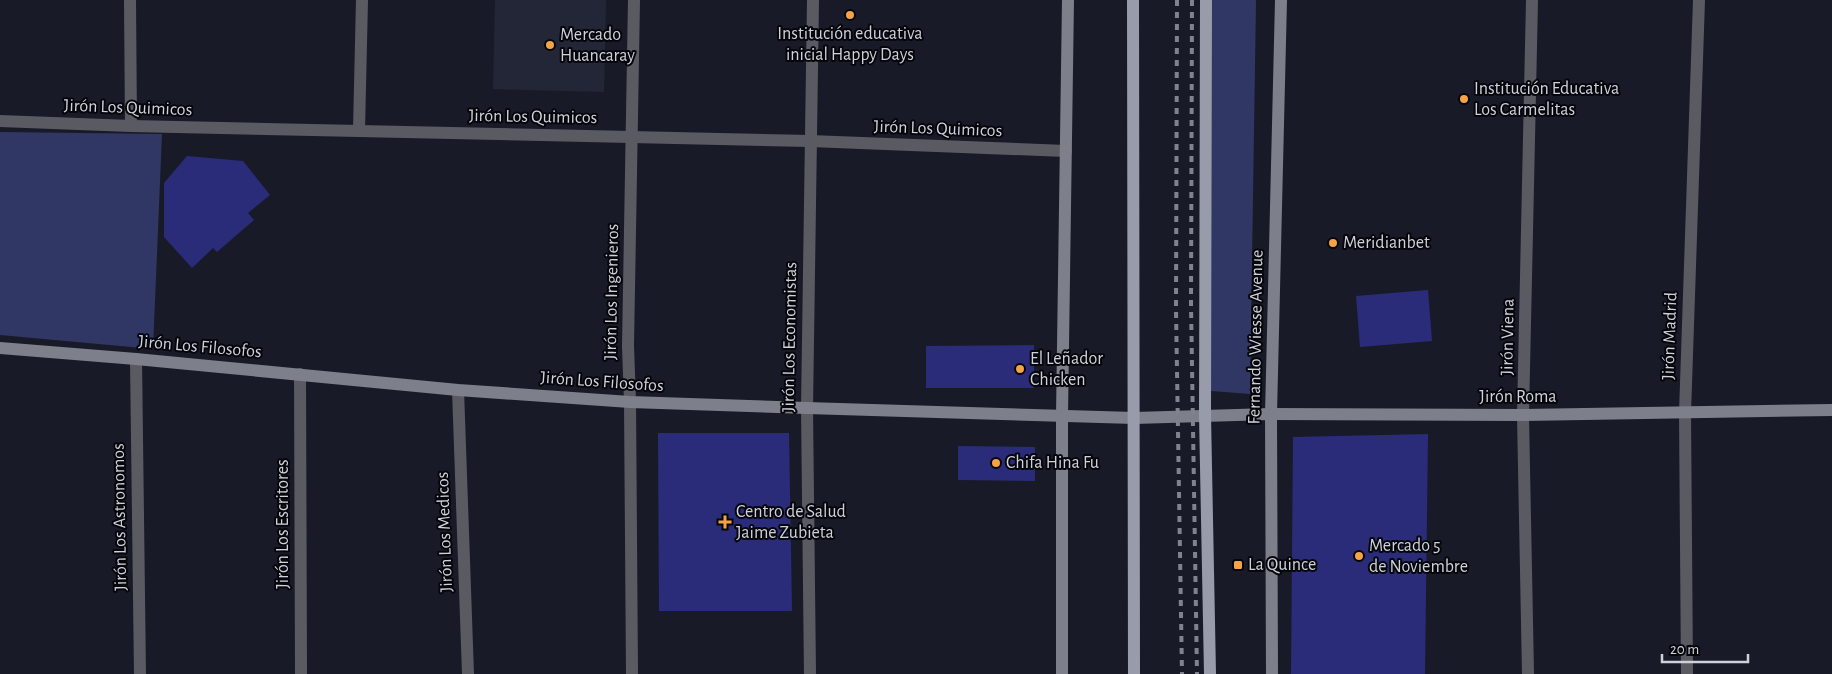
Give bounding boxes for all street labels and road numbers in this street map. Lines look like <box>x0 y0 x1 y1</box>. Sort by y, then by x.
street label: Jirón Los Quimicos <box>63 97 193 119</box>
street label: Jirón Los Quimicos <box>469 107 597 127</box>
street label: Jirón Los Quimicos <box>873 118 1003 140</box>
street label: Jirón Los Ingenieros <box>602 224 622 360</box>
street label: Fernando Wiesse Avenue <box>1245 249 1267 425</box>
street label: Jirón Los Economistas <box>780 262 800 412</box>
street label: Jirón Madrid <box>1659 292 1681 380</box>
street label: Jirón Viena <box>1498 298 1518 376</box>
street label: Jirón Los Filosofos <box>138 333 262 361</box>
street label: Jirón Los Filosofos <box>540 369 664 395</box>
street label: Jirón Roma <box>1479 388 1557 406</box>
street label: Jirón Los Astronomos <box>110 443 130 591</box>
street label: Jirón Los Escritores <box>274 459 292 589</box>
street label: Jirón Los Medicos <box>434 471 456 593</box>

